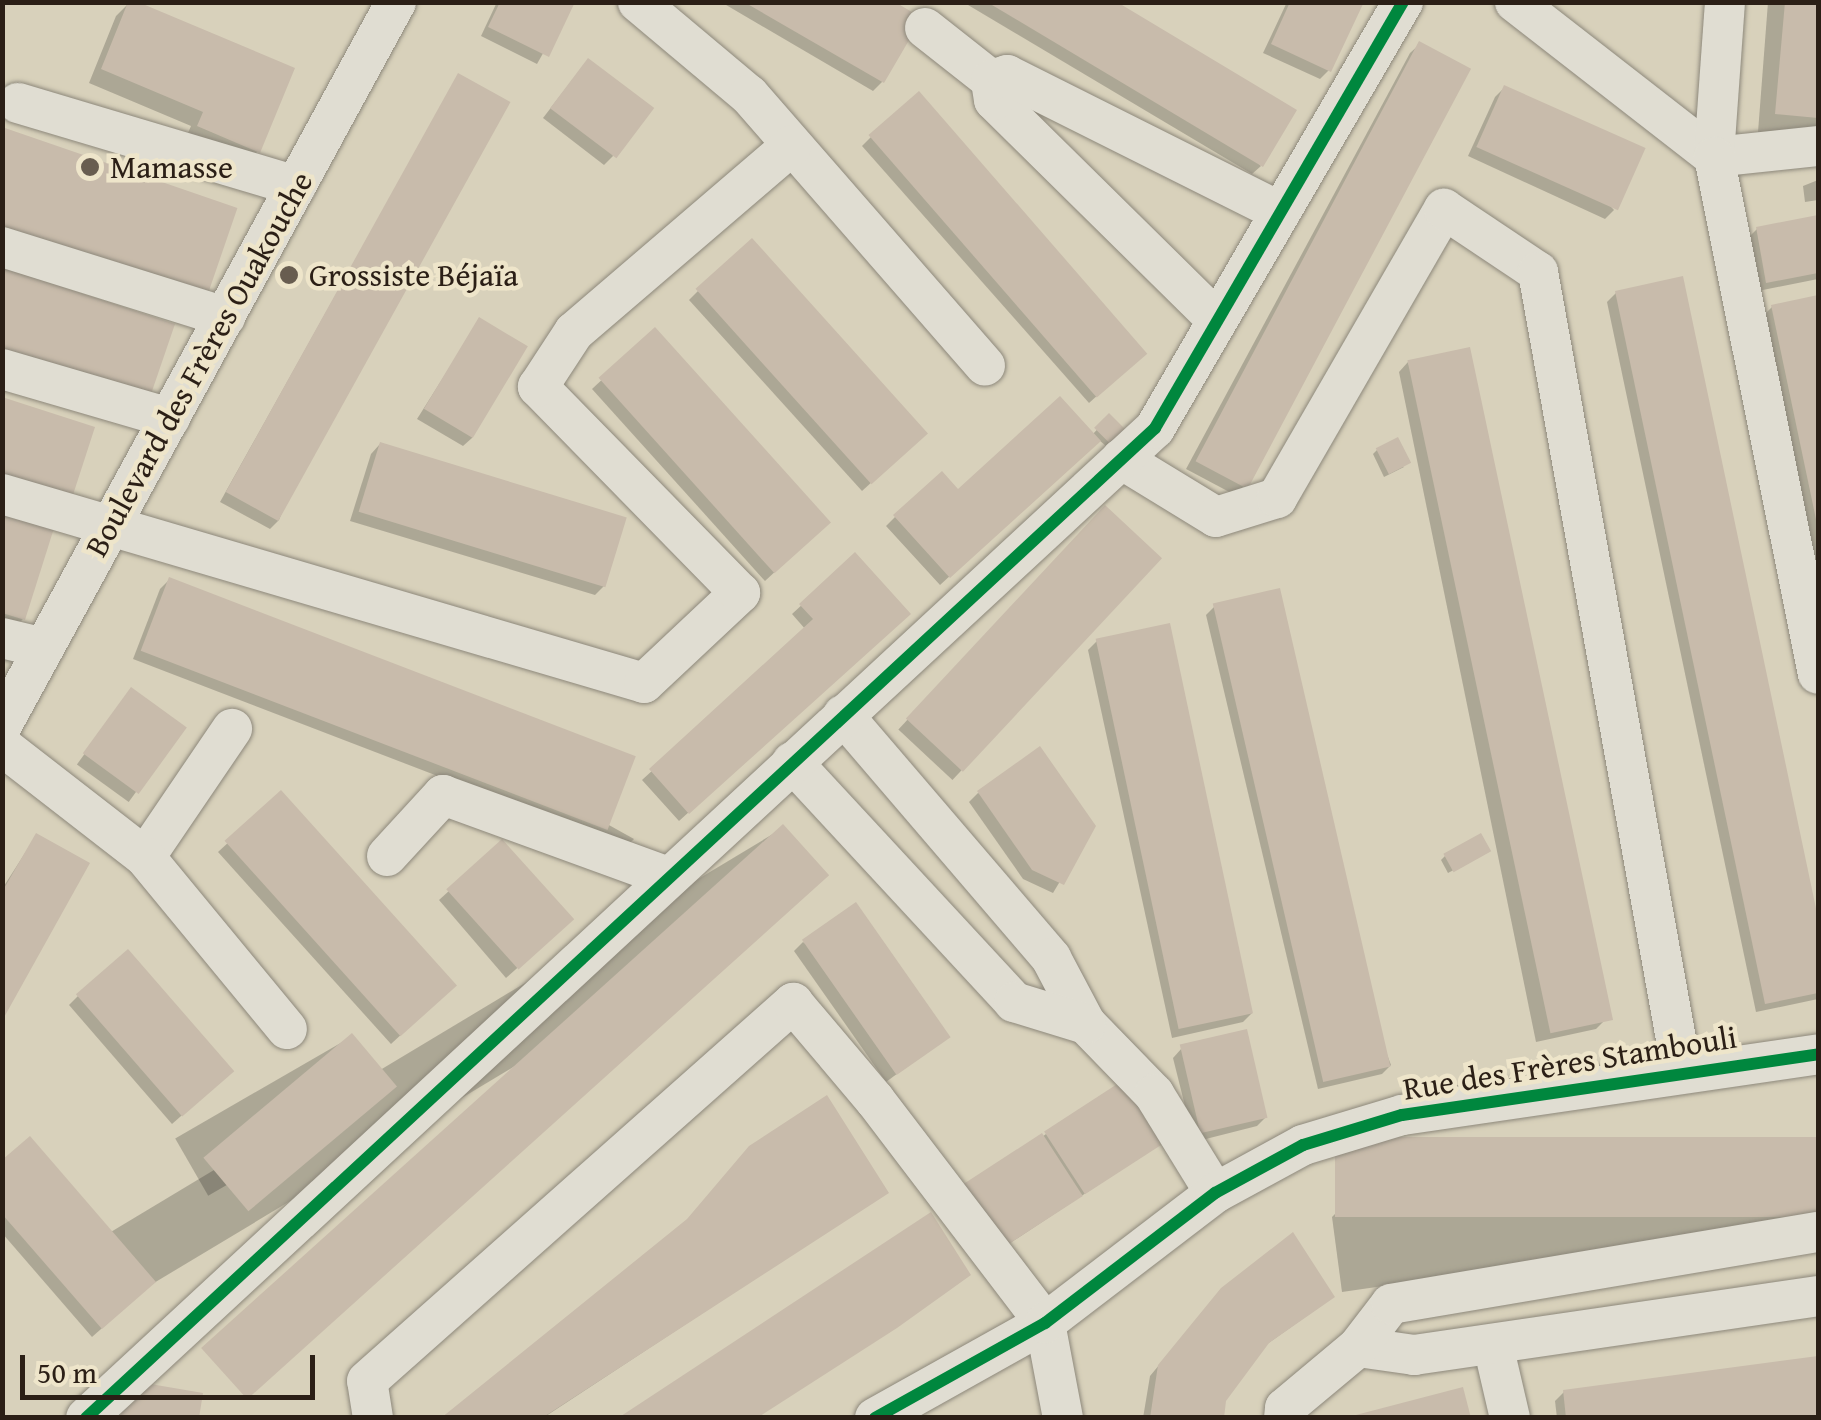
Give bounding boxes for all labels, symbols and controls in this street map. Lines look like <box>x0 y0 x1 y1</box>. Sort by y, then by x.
place label: Mamasse <box>110 148 233 186</box>
marker: Mamasse <box>79 156 101 178</box>
street label: Boulevard des Frères Ouakouche <box>77 165 321 563</box>
place label: Grossiste Béjaïa <box>309 256 518 294</box>
marker: Grossiste Béjaïa <box>278 264 300 286</box>
street label: Rue des Frères Stambouli <box>1400 1018 1740 1108</box>
scale bar <box>25 1335 320 1397</box>
text: 50 m <box>37 1350 97 1394</box>

